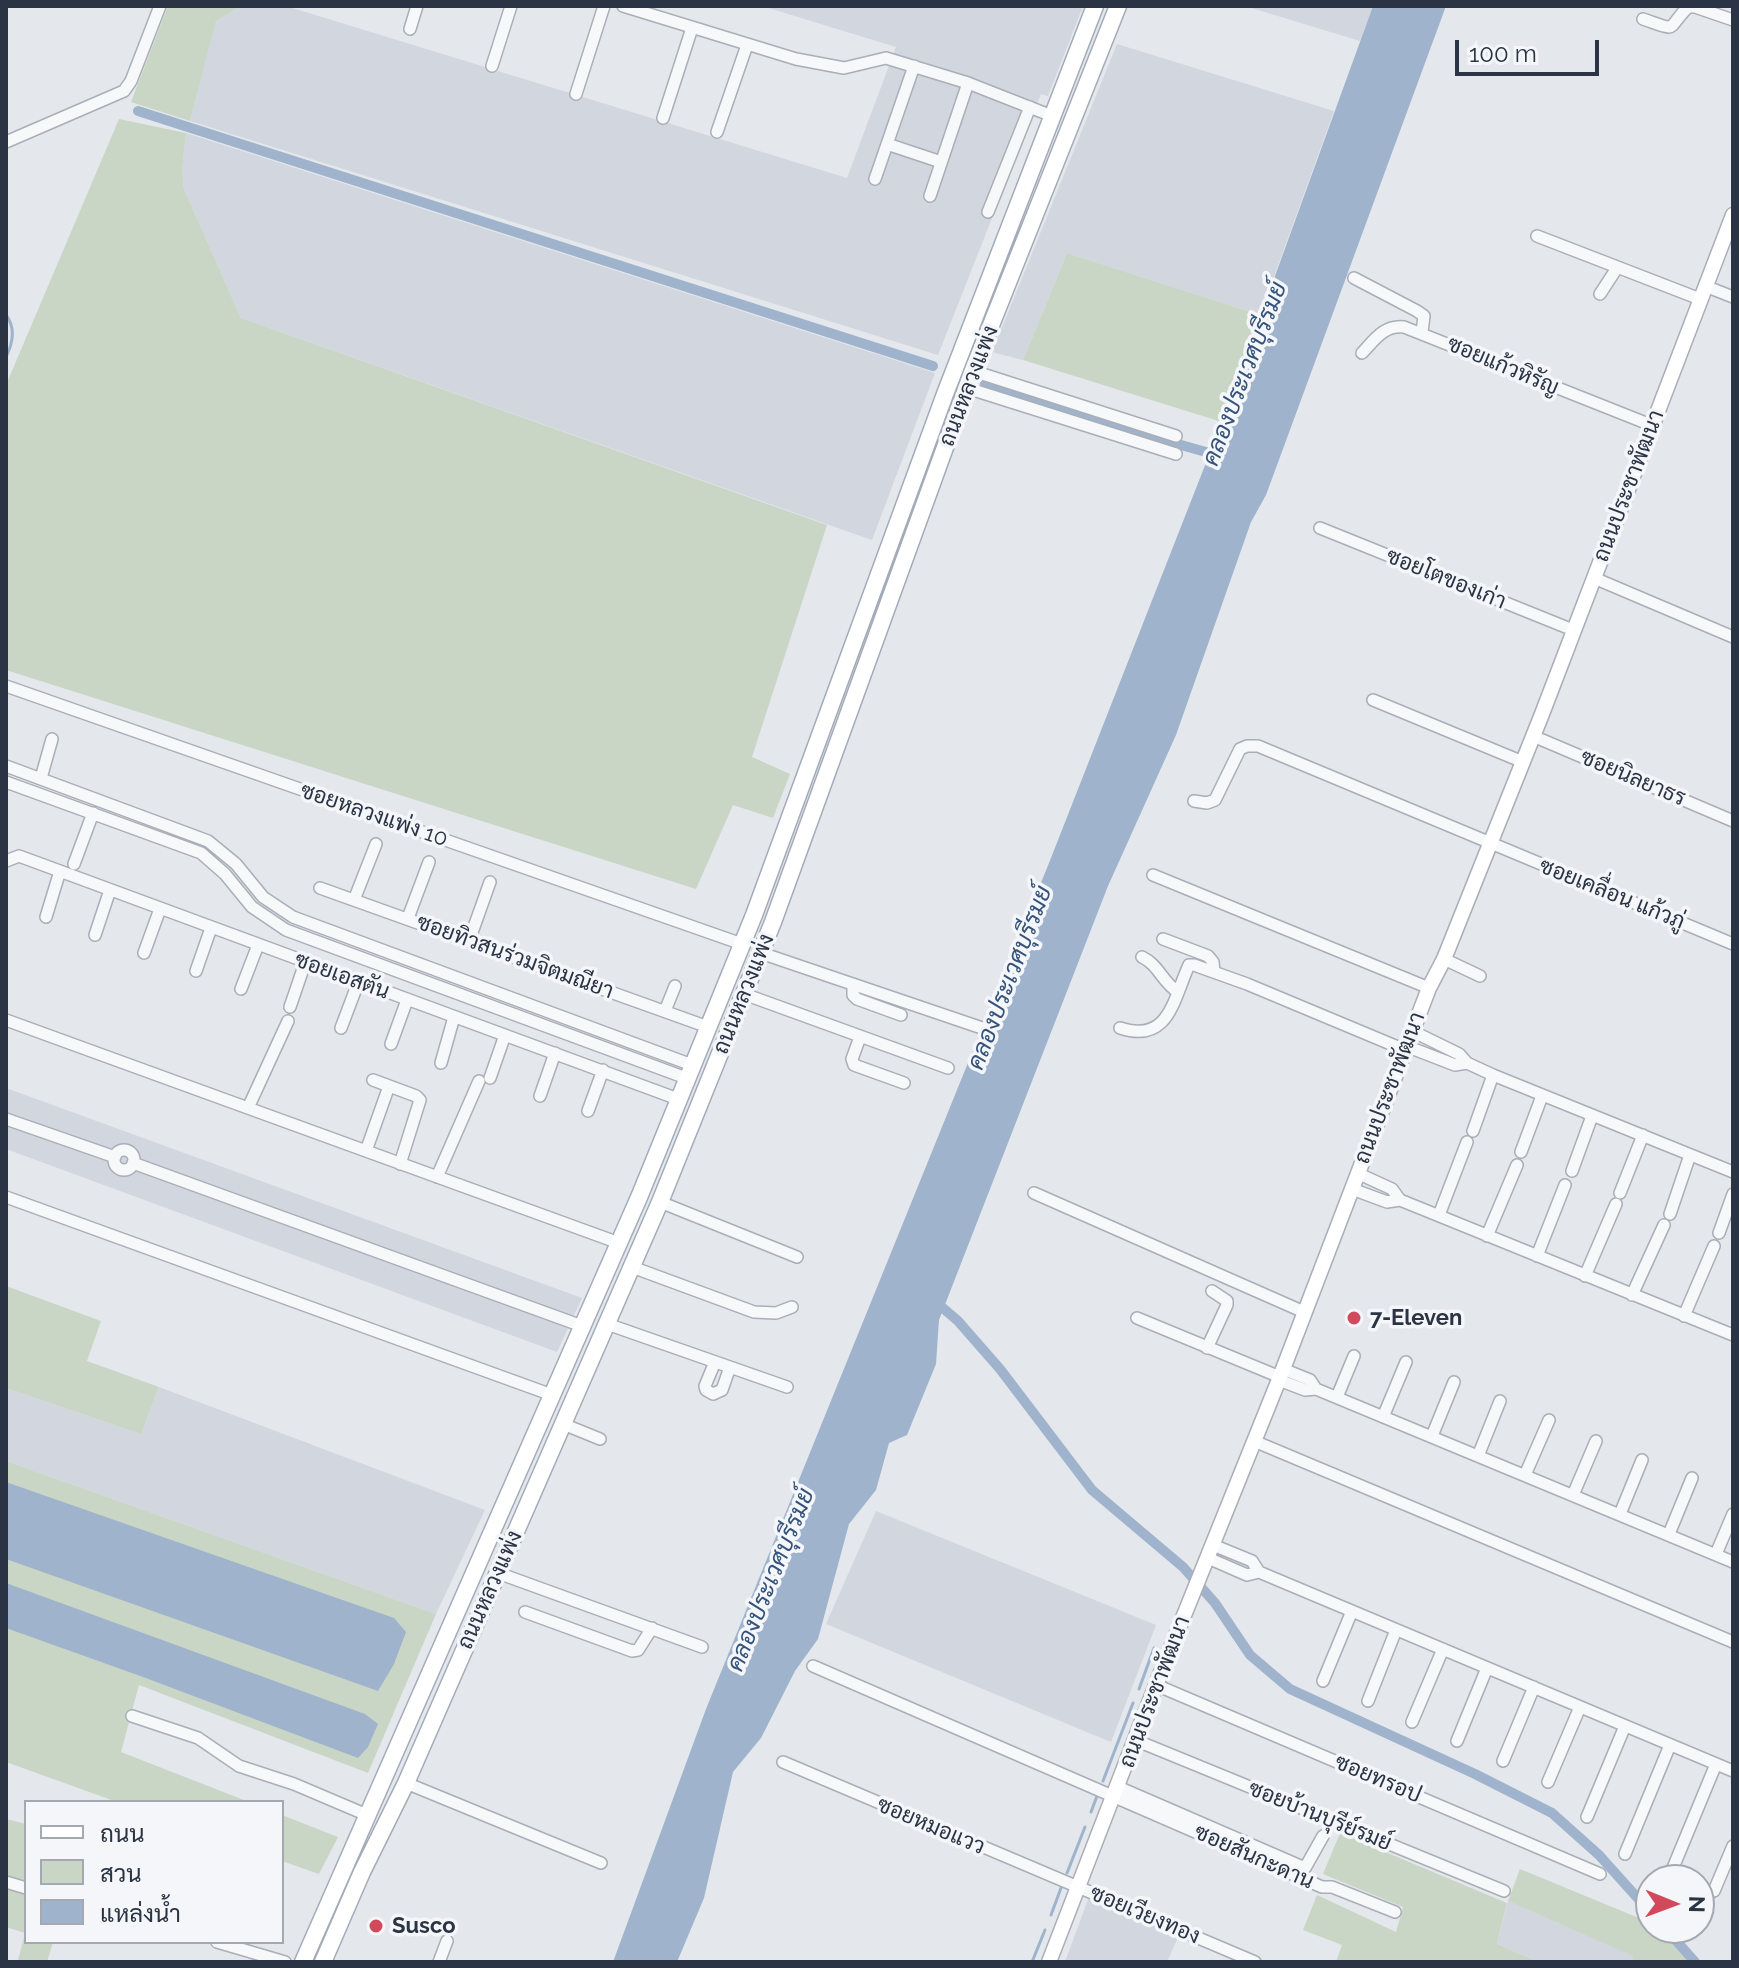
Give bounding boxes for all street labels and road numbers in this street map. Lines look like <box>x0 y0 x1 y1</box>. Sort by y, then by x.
street label: ถนนหลวงแพ่ง <box>934 322 1004 450</box>
street label: ซอยแก้วหิรัญ <box>1443 331 1563 401</box>
street label: ถนนประชาพัฒนา <box>1588 406 1670 566</box>
street label: ซอยโตของเก่า <box>1382 543 1510 615</box>
street label: ซอยนิลยาธร <box>1576 744 1690 812</box>
street label: ซอยหลวงแพ่ง 10 <box>297 777 451 853</box>
street label: ซอยเคลื่อน แก้วภู่ <box>1535 853 1689 935</box>
street label: ซอยทิวสนร่วมจิตมณียา <box>413 909 617 1005</box>
street label: ถนนหลวงแพ่ง <box>708 930 780 1058</box>
street label: ซอยเอสตัน <box>291 947 393 1005</box>
street label: ถนนประชาพัฒนา <box>1349 1008 1431 1168</box>
street label: ถนนหลวงแพ่ง <box>452 1526 528 1654</box>
street label: ถนนประชาพัฒนา <box>1114 1612 1196 1772</box>
street label: ซอยทรอป <box>1331 1749 1425 1809</box>
street label: ซอยบ้านบุรีย์รมย์ <box>1245 1775 1395 1857</box>
street label: ซอยหมอแวว <box>873 1791 989 1861</box>
street label: ซอยสันกะดาน <box>1190 1819 1318 1895</box>
street label: ซอยเวียงทอง <box>1086 1880 1204 1950</box>

